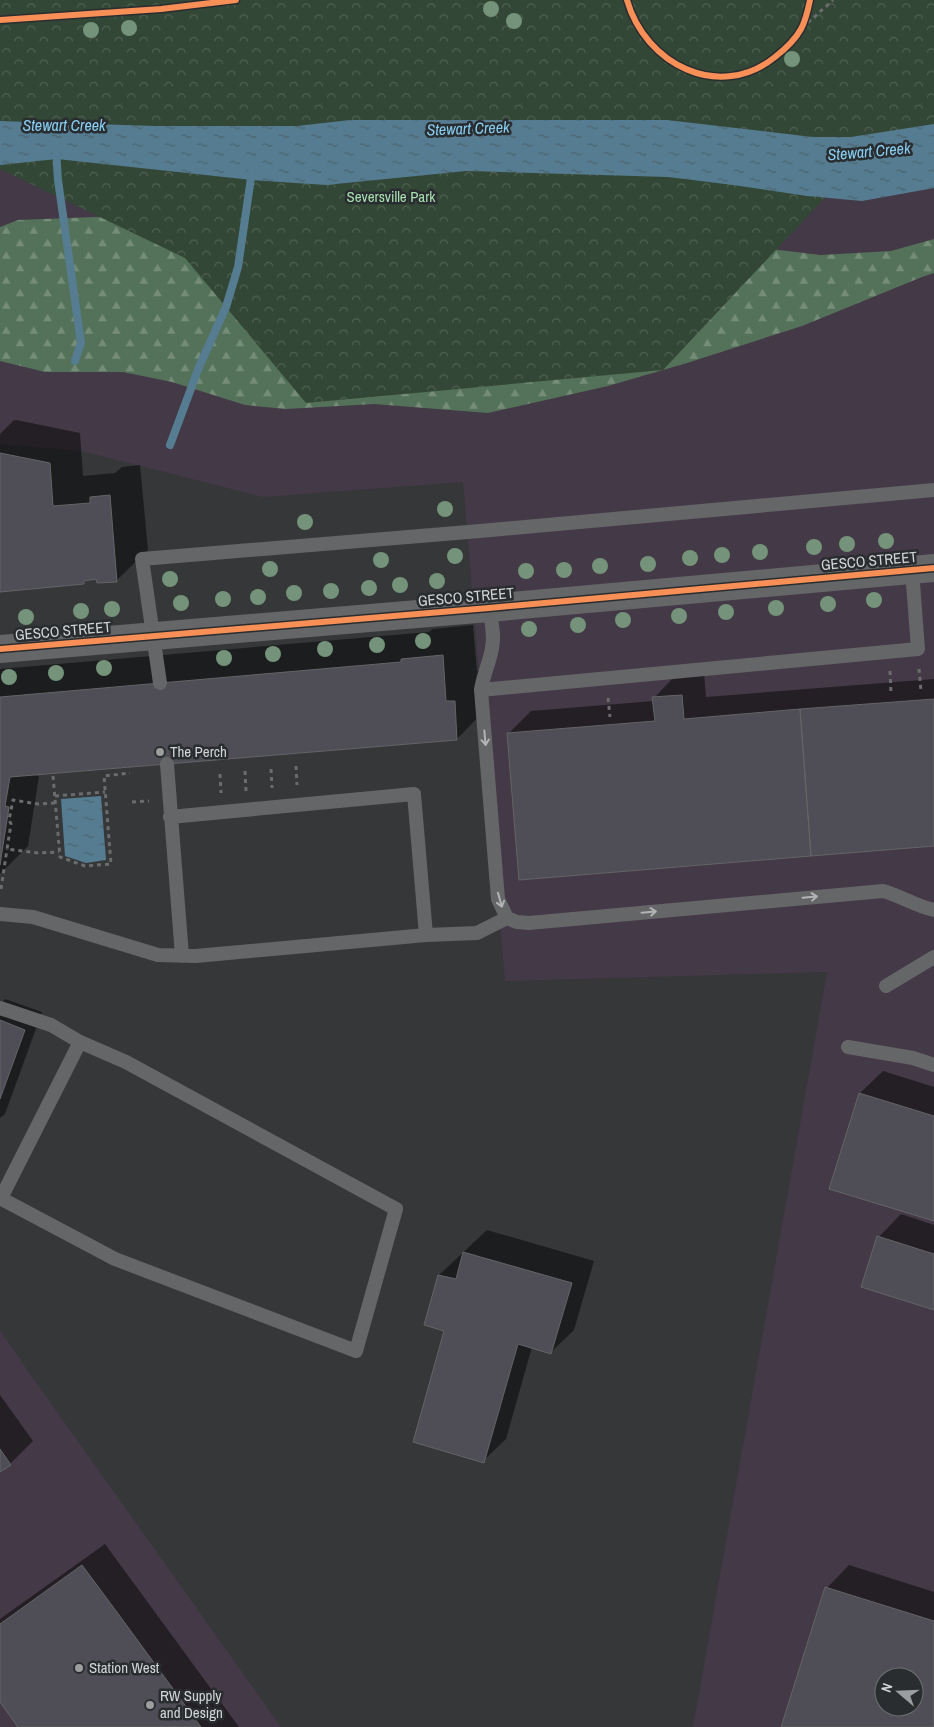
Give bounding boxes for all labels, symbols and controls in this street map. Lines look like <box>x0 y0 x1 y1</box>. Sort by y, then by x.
water label: Stewart Creek <box>22 114 106 136</box>
water label: Stewart Creek <box>426 116 510 140</box>
water label: Stewart Creek <box>827 136 912 166</box>
park label: Seversville Park <box>347 186 436 207</box>
street label: GESCO STREET <box>820 546 918 575</box>
street label: GESCO STREET <box>417 582 515 611</box>
street label: GESCO STREET <box>14 616 112 645</box>
one-way arrow <box>481 730 490 746</box>
place label: The Perch <box>170 741 227 762</box>
marker: The Perch <box>154 746 166 758</box>
one-way arrow <box>496 892 505 908</box>
one-way arrow <box>802 892 818 902</box>
one-way arrow <box>640 907 656 917</box>
place label: Station West <box>89 1657 160 1678</box>
marker: Station West <box>73 1662 85 1674</box>
north arrow <box>874 1667 924 1717</box>
text: N <box>877 1681 897 1695</box>
place label: RW Supply and Design <box>160 1685 223 1723</box>
marker: RW Supply and Design <box>144 1699 156 1711</box>

